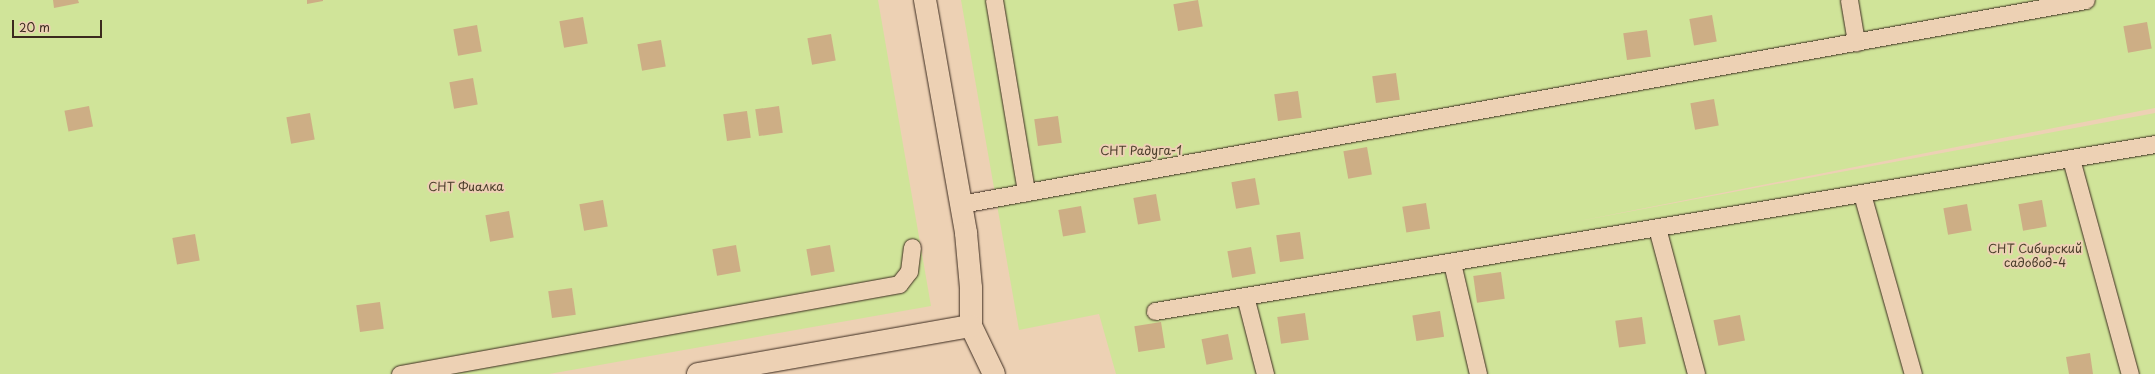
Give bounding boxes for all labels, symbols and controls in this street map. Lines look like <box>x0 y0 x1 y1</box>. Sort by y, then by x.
scale bar <box>14 12 104 38</box>
text: 20 m <box>19 18 50 36</box>
park label: СНТ Радуга-1 <box>1100 144 1182 158</box>
park label: СНТ Фиалка <box>428 180 504 194</box>
park label: СНТ Сибирский садовод-4 <box>1988 242 2082 270</box>

